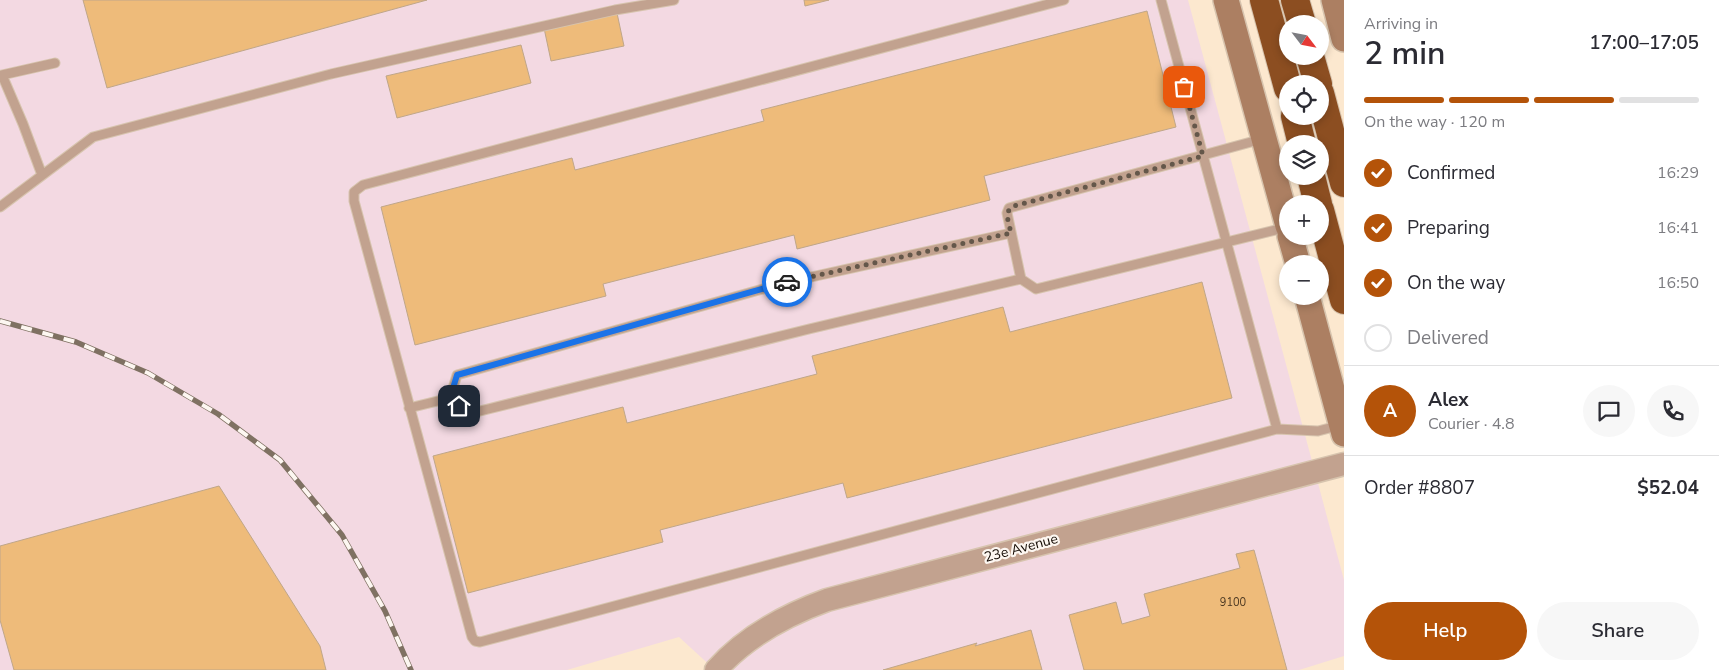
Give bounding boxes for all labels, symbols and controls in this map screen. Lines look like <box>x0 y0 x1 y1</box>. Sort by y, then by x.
text: Arriving in <box>1364 13 1438 35</box>
north arrow <box>1279 15 1329 65</box>
map controls <box>1279 15 1329 305</box>
text: 17:00–17:05 <box>1589 30 1699 56</box>
text: 2 min <box>1364 32 1446 75</box>
pin <box>1163 66 1205 108</box>
icon: bag <box>1170 73 1198 101</box>
button: locate <box>1279 75 1329 125</box>
text: On the way · 120 m <box>1364 111 1505 133</box>
button: layers <box>1279 135 1329 185</box>
icon: check <box>1364 159 1392 187</box>
text: Confirmed <box>1407 160 1495 186</box>
text: 16:29 <box>1657 162 1699 184</box>
button: + <box>1279 195 1329 245</box>
icon: check <box>1364 214 1392 242</box>
text: Preparing <box>1407 215 1490 241</box>
text: 16:41 <box>1657 217 1699 239</box>
button: − <box>1279 255 1329 305</box>
courier <box>762 257 812 307</box>
icon: car <box>773 268 801 296</box>
icon: check <box>1364 269 1392 297</box>
text: On the way <box>1407 270 1505 296</box>
text: 16:50 <box>1657 272 1699 294</box>
text: Delivered <box>1407 325 1489 351</box>
pin <box>438 385 480 427</box>
button: chat <box>1583 385 1635 437</box>
button: phone <box>1647 385 1699 437</box>
text: Alex <box>1428 387 1469 413</box>
icon: home <box>445 392 473 420</box>
text: A <box>1383 398 1397 424</box>
text: Courier · 4.8 <box>1428 413 1514 435</box>
text: Order #8807 <box>1364 475 1475 501</box>
text: $52.04 <box>1637 475 1699 501</box>
street label: 23e Avenue <box>982 529 1060 567</box>
house number: 9100 <box>1220 595 1247 610</box>
button: Help <box>1364 602 1527 660</box>
button: Share <box>1537 602 1699 660</box>

